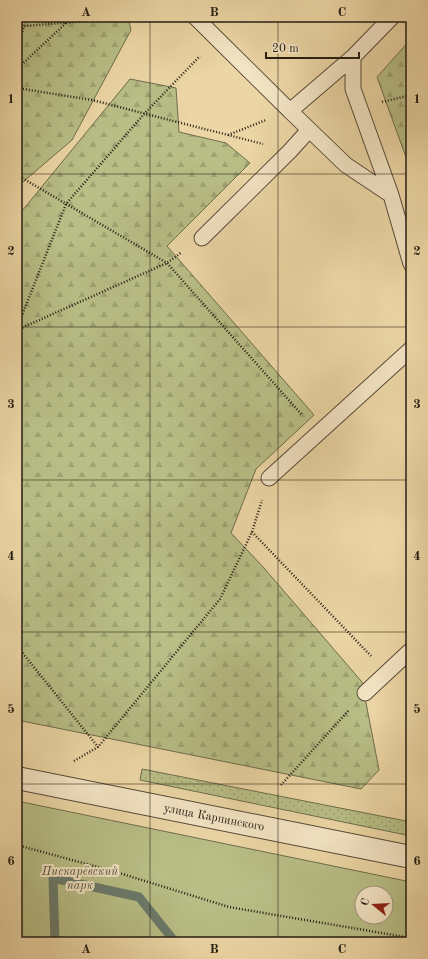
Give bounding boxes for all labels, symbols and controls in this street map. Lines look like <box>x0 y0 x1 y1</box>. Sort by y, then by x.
text: A <box>81 6 91 19</box>
text: B <box>209 6 219 19</box>
text: C <box>338 6 346 19</box>
scale bar <box>266 34 359 60</box>
text: 20 m <box>272 43 299 55</box>
text: 1 <box>7 93 15 106</box>
text: 1 <box>413 93 421 106</box>
text: 2 <box>7 245 15 258</box>
text: 2 <box>413 245 421 258</box>
text: 3 <box>7 398 15 411</box>
text: 3 <box>413 398 421 411</box>
text: 4 <box>7 550 15 563</box>
text: 4 <box>413 550 421 563</box>
text: 5 <box>7 703 15 716</box>
text: 5 <box>413 703 421 716</box>
street label: улица Карпинского <box>163 802 265 834</box>
text: 6 <box>7 855 15 868</box>
text: 6 <box>413 855 421 868</box>
park label: Пискарёвский парк <box>41 865 118 892</box>
north arrow <box>354 885 394 925</box>
text: С <box>360 897 372 908</box>
text: A <box>81 943 91 956</box>
text: B <box>209 943 219 956</box>
text: C <box>338 943 346 956</box>

